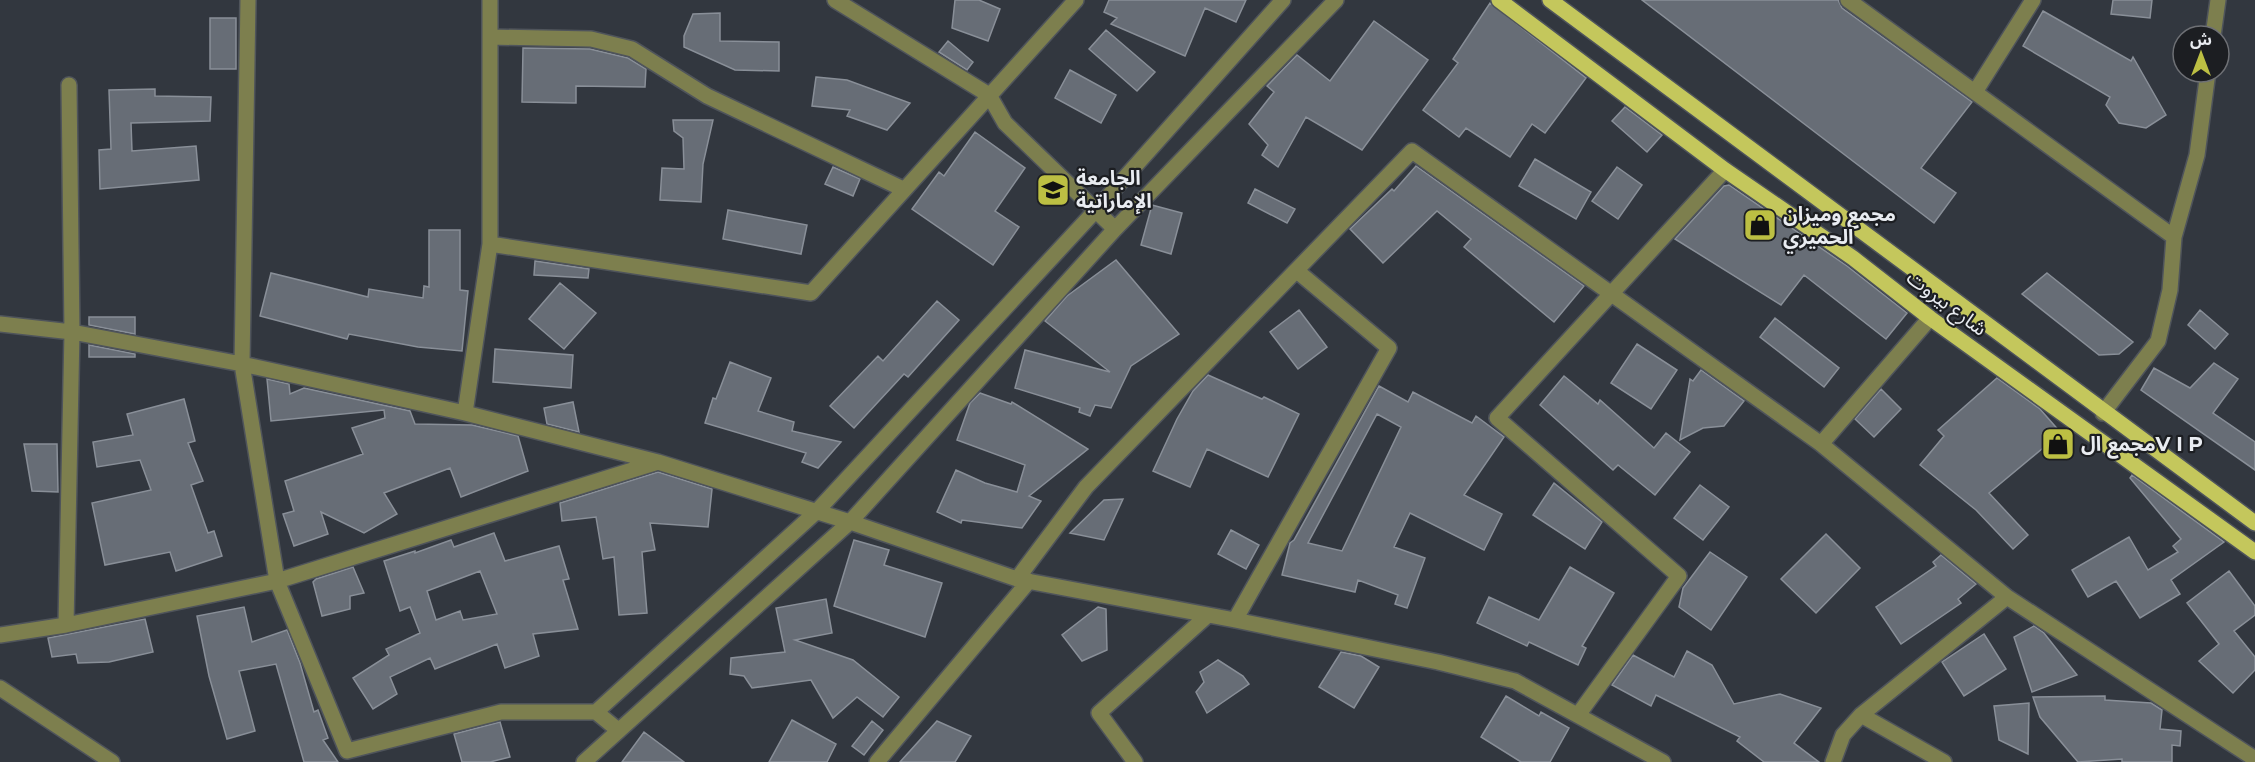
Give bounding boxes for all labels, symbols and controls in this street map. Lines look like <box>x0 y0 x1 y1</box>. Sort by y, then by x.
north arrow <box>2171 24 2231 84</box>
text: ش <box>2190 30 2212 49</box>
place label: الجامعة الإماراتية <box>1076 166 1152 215</box>
school or university icon: الجامعة الإماراتية <box>1035 172 1071 208</box>
place label: مجمع وميزان الحميري <box>1783 202 1896 254</box>
shop icon: مجمع وميزان الحميري <box>1742 207 1778 243</box>
street label: شارع بيروت <box>1901 265 1992 343</box>
shop icon: مجمع الV I P <box>2040 426 2076 462</box>
place label: مجمع الV I P <box>2081 432 2203 459</box>

